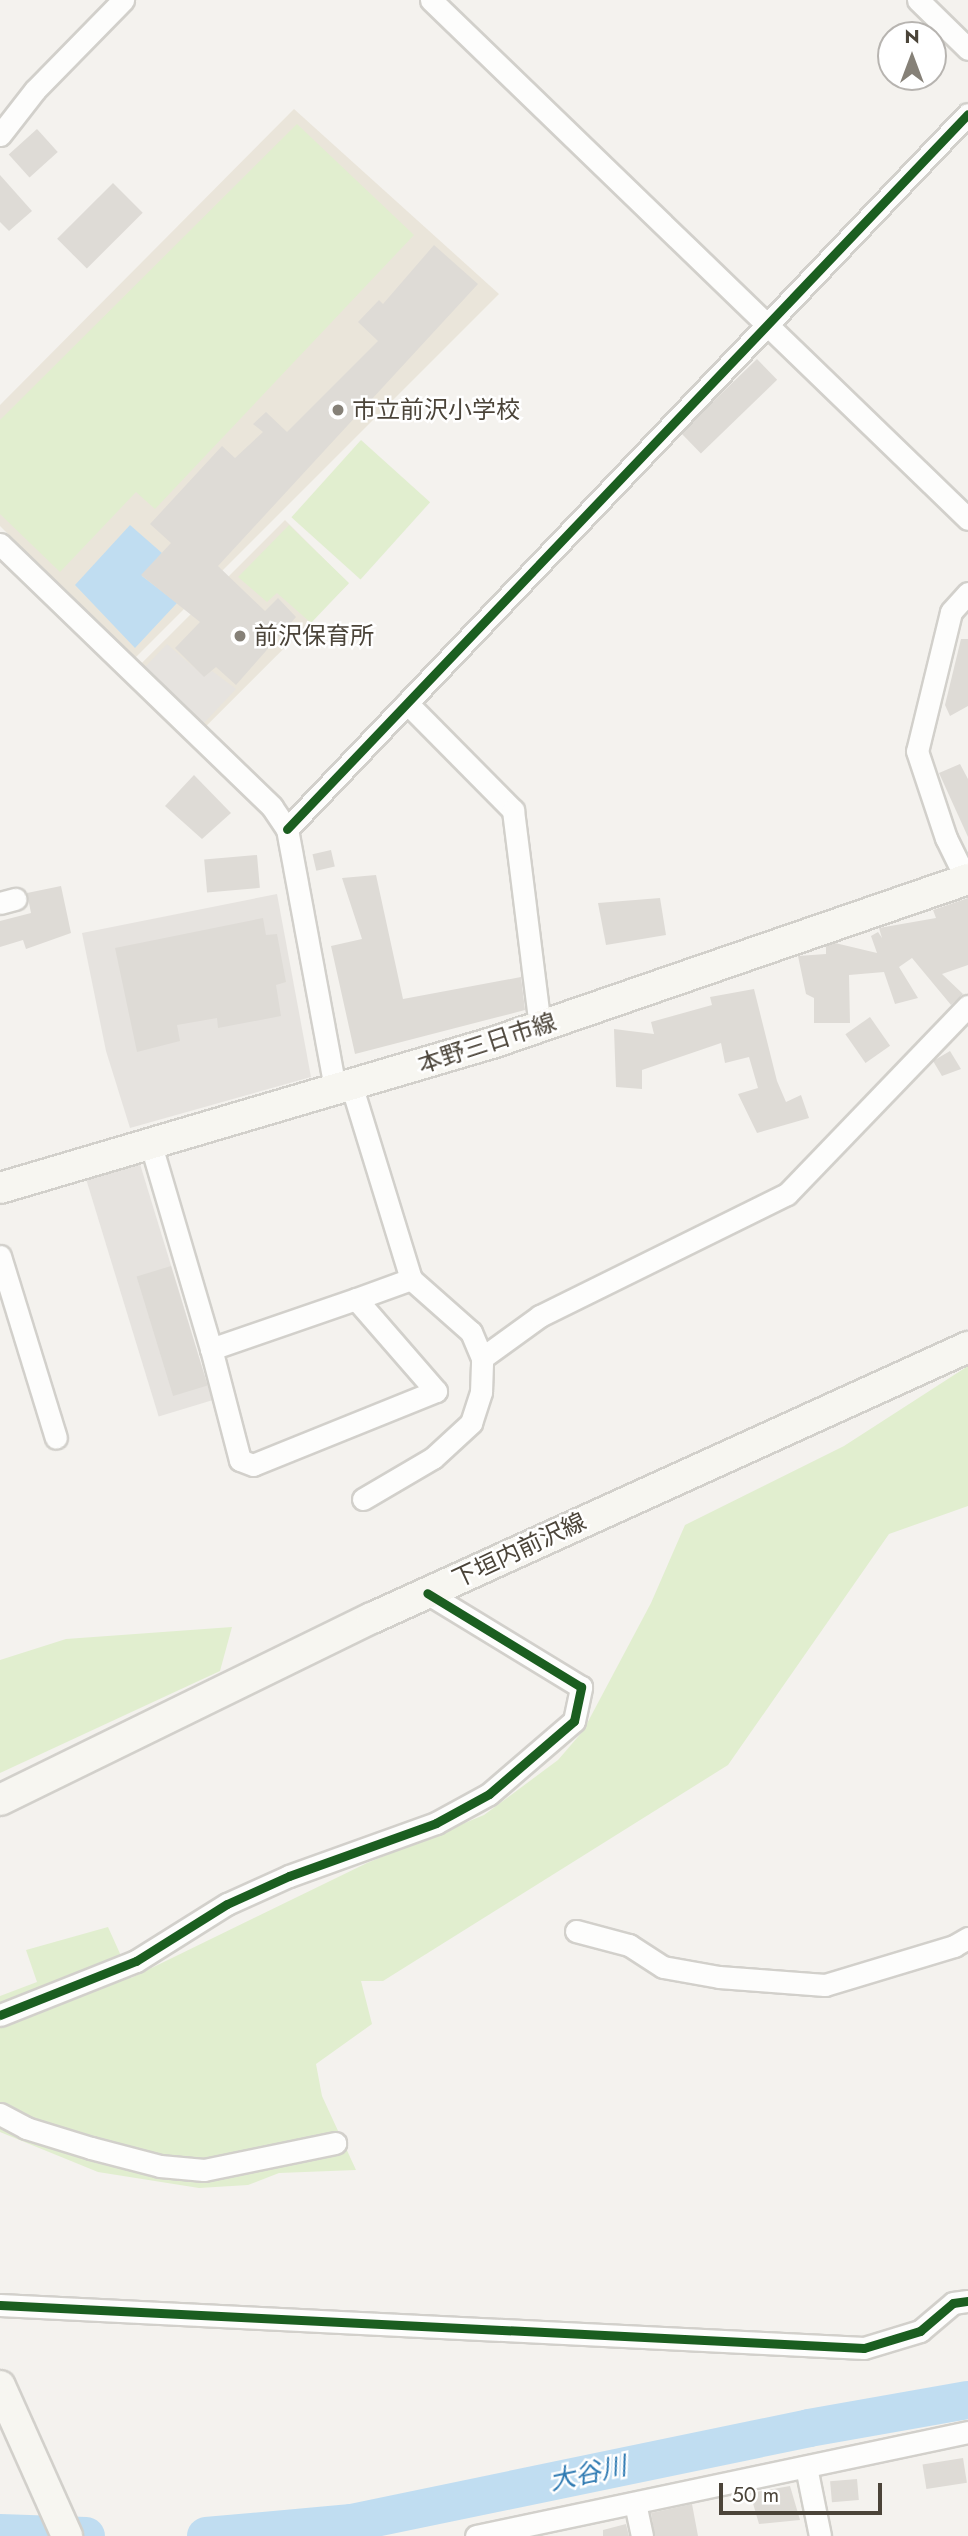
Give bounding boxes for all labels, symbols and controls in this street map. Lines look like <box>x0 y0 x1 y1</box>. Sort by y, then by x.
north arrow <box>877 21 947 91</box>
text: N <box>904 23 920 50</box>
place label: 市立前沢小学校 <box>352 396 520 424</box>
marker: 市立前沢小学校 <box>330 402 346 418</box>
place label: 前沢保育所 <box>254 622 374 650</box>
marker: 前沢保育所 <box>232 628 248 644</box>
street label: 本野三日市線 <box>414 1007 560 1079</box>
street label: 下垣内前沢線 <box>448 1507 590 1593</box>
water label: 大谷川 <box>547 2451 629 2497</box>
scale bar <box>723 2470 886 2514</box>
text: 50 m <box>732 2480 779 2510</box>

